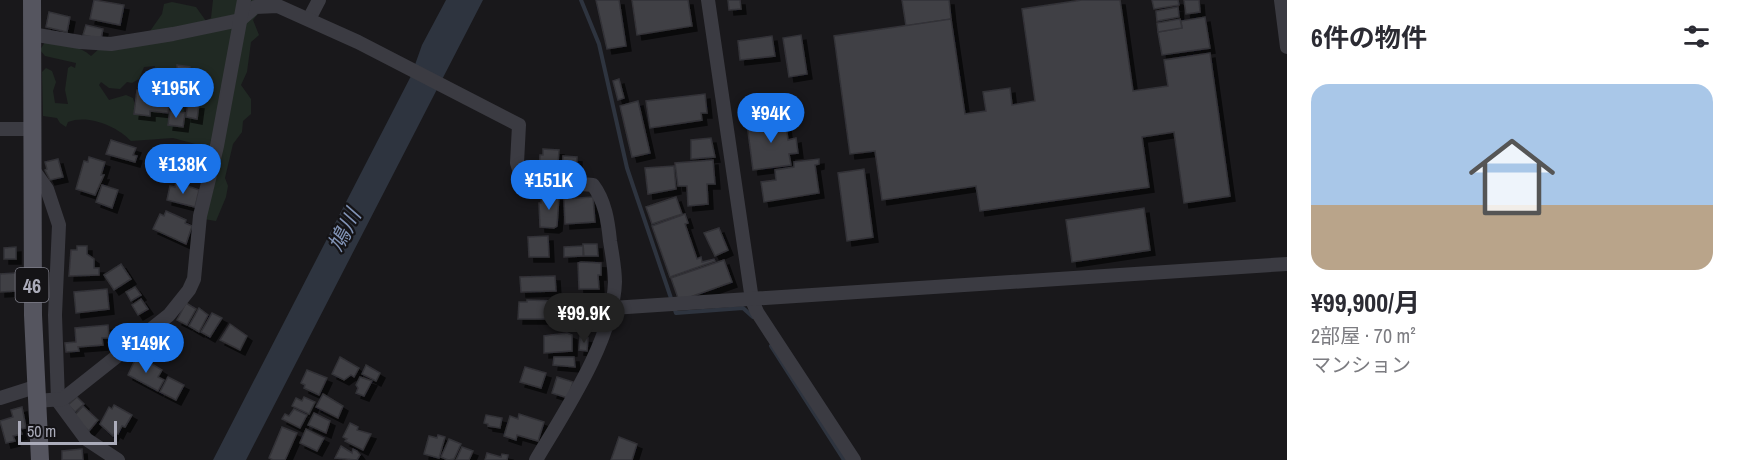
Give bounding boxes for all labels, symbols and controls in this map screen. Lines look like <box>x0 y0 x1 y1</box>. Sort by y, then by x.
text: 6件の物件 <box>1311 20 1427 55</box>
icon: filters <box>1680 20 1713 53</box>
pin: ¥195K <box>134 68 218 119</box>
text: ¥195K <box>152 74 200 101</box>
pin: ¥94K <box>735 93 807 144</box>
text: ¥94K <box>751 99 791 126</box>
icon: home <box>1458 123 1566 231</box>
pin: ¥138K <box>141 144 225 195</box>
text: ¥138K <box>159 150 207 177</box>
pin: ¥151K <box>507 160 591 211</box>
text: ¥151K <box>525 166 573 193</box>
water label: 鳩川 <box>321 202 368 256</box>
road number: 46 <box>15 268 48 302</box>
text: ¥99,900/月 <box>1311 285 1420 320</box>
pin: ¥99.9K <box>535 293 633 344</box>
text: ¥99.9K <box>558 299 610 326</box>
text: 2部屋 · 70 m² <box>1311 322 1416 349</box>
pin: ¥149K <box>104 323 188 374</box>
text: ¥149K <box>122 329 170 356</box>
text: マンション <box>1311 351 1411 378</box>
scale bar <box>18 418 117 446</box>
text: 50 m <box>27 420 56 442</box>

